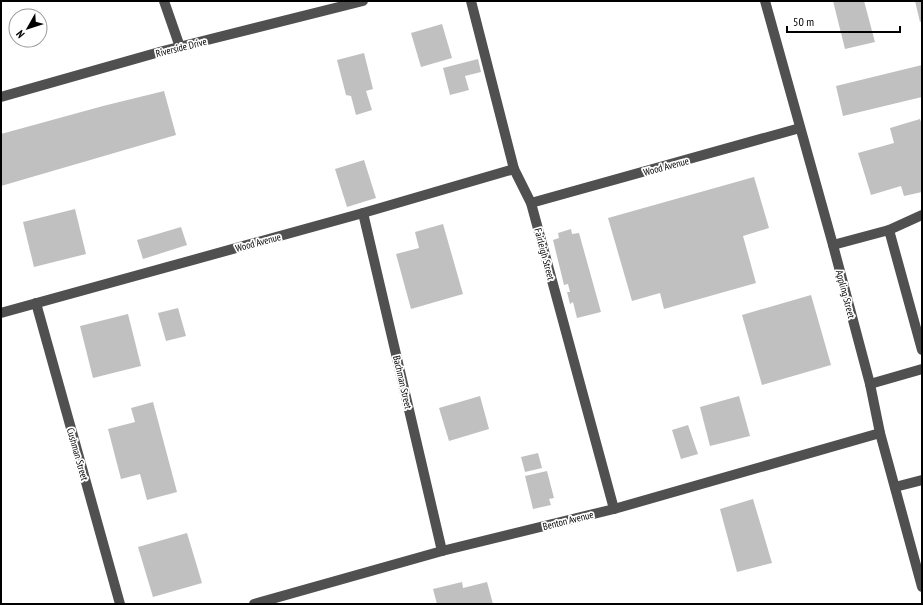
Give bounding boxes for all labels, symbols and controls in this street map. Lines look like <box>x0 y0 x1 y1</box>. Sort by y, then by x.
north arrow <box>8 8 48 48</box>
scale bar <box>787 8 900 34</box>
text: 50 m <box>793 14 814 29</box>
text: N <box>13 28 28 41</box>
street label: Riverside Drive <box>154 35 208 60</box>
street label: Wood Avenue <box>642 154 690 179</box>
street label: Fairleigh Street <box>531 227 558 282</box>
street label: Wood Avenue <box>234 230 282 255</box>
street label: Appling Street <box>833 269 858 320</box>
street label: Bachman Street <box>390 354 415 410</box>
street label: Cushman Street <box>64 426 91 482</box>
street label: Benton Avenue <box>541 508 595 533</box>

